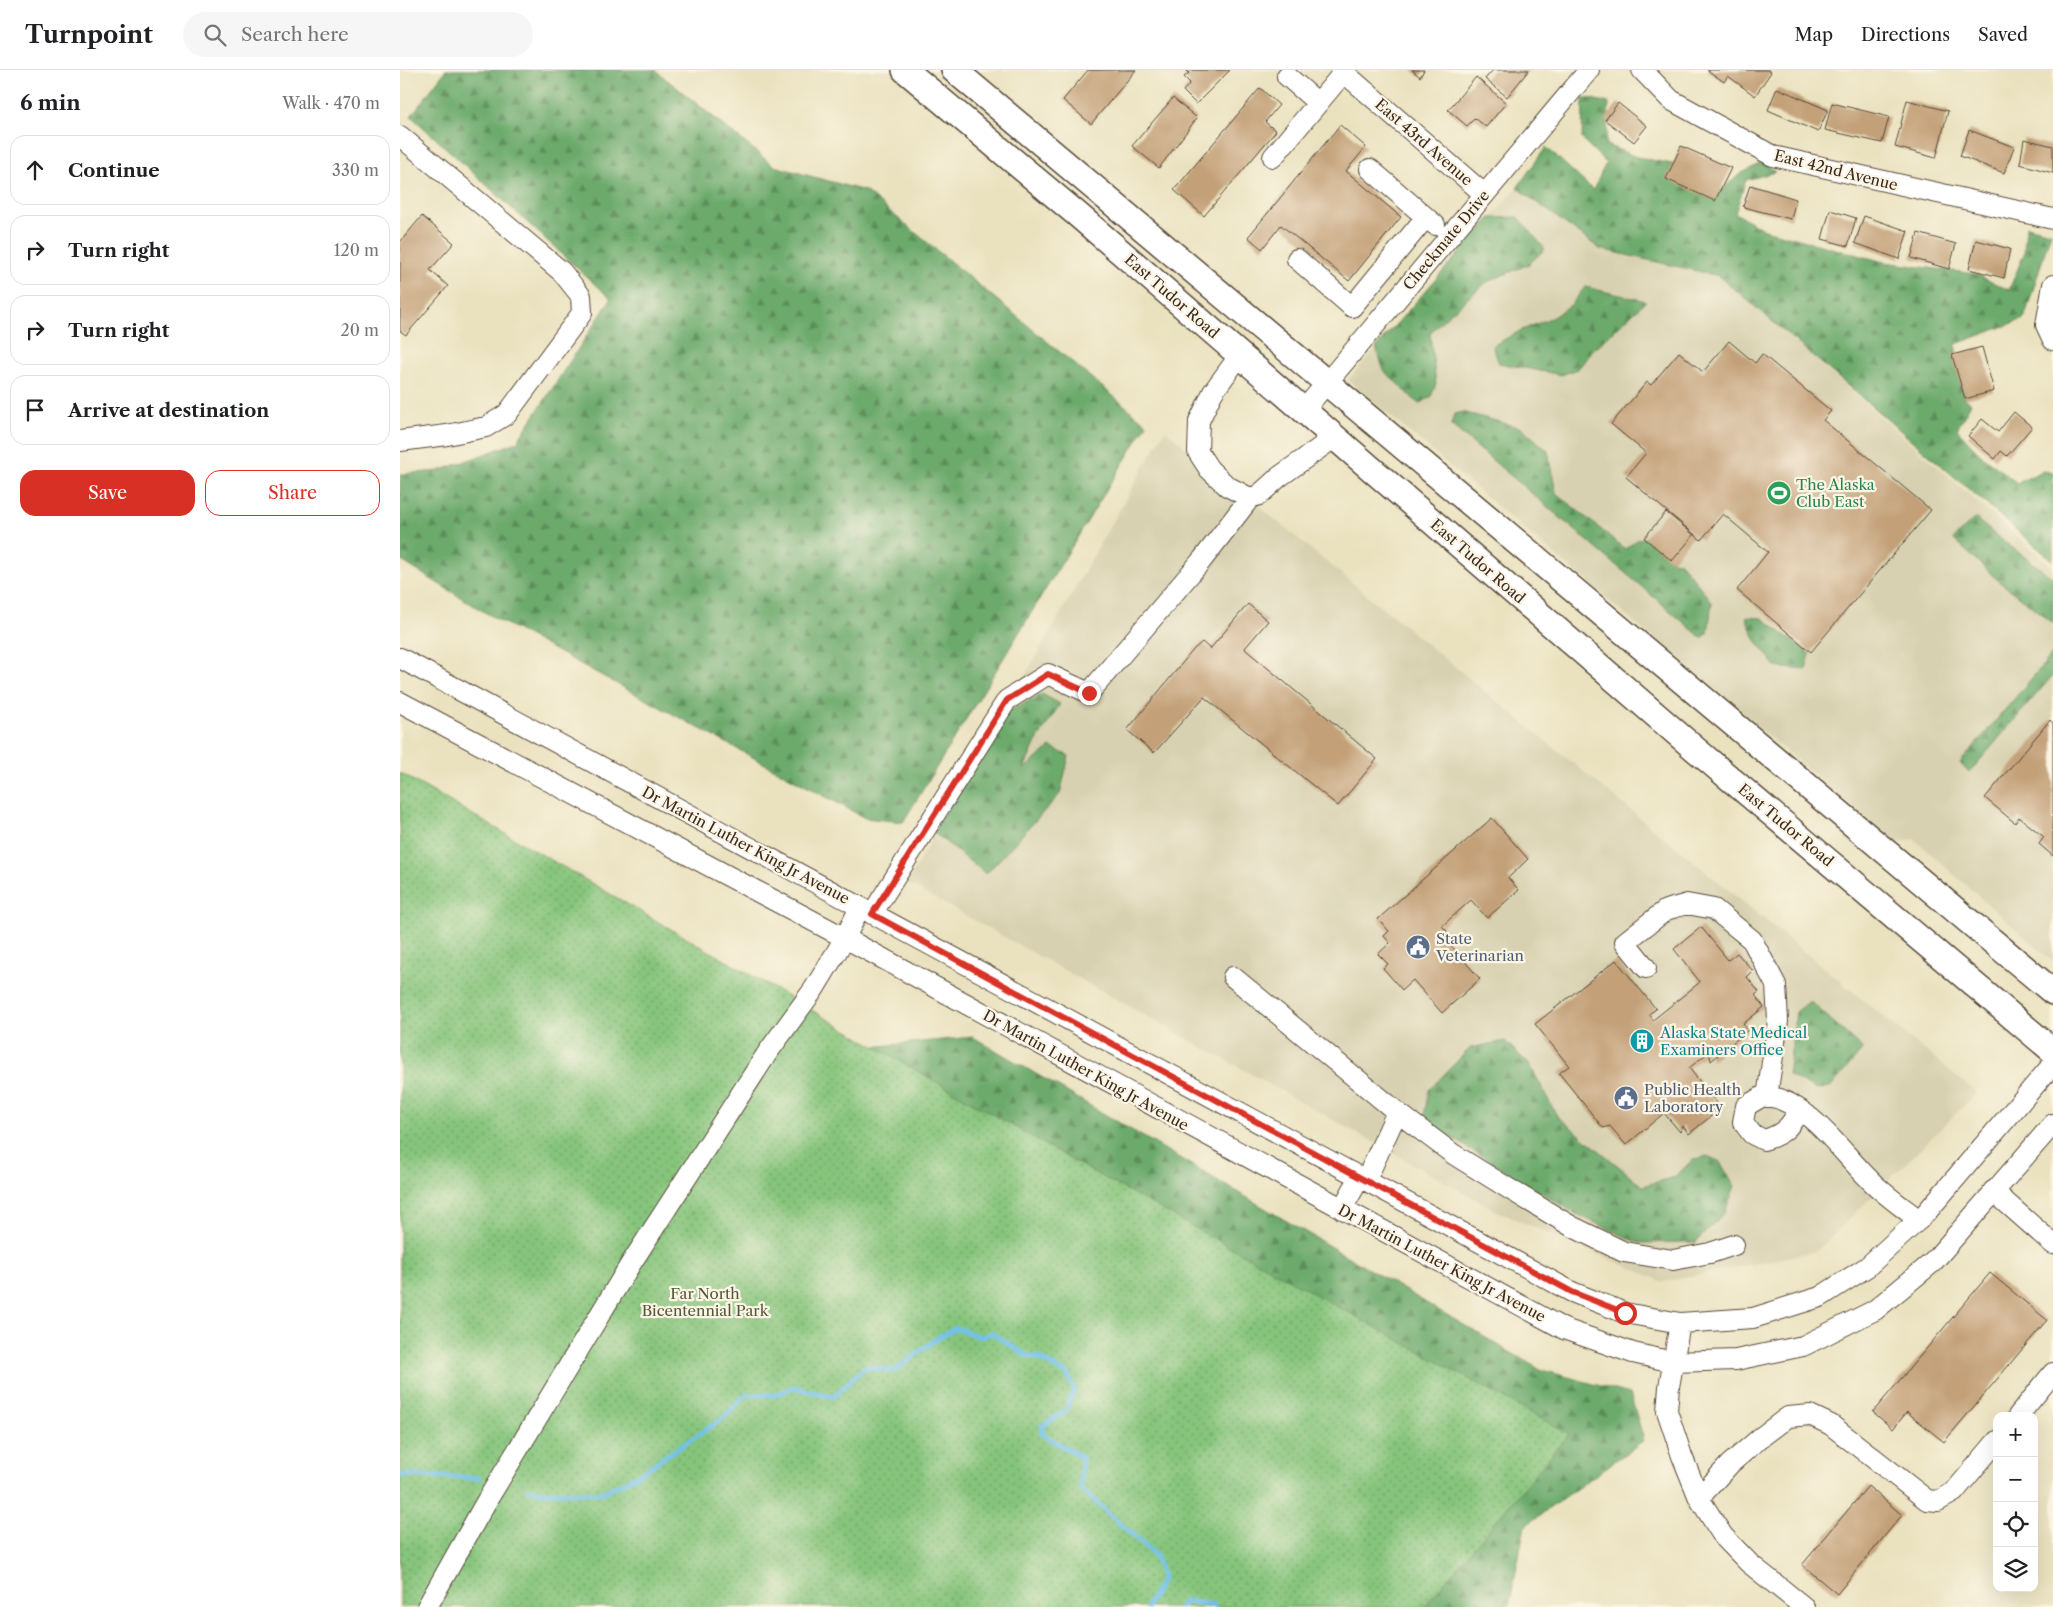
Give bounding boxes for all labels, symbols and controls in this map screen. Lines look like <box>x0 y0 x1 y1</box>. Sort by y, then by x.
search box <box>183 12 533 57</box>
text: Turnpoint <box>25 20 153 49</box>
icon: search <box>201 21 229 49</box>
text: Search here <box>241 23 349 46</box>
text: Map <box>1794 24 1833 46</box>
text: Directions <box>1861 24 1950 46</box>
text: Saved <box>1978 24 2028 46</box>
text: 6 min <box>20 90 81 115</box>
text: Walk · 470 m <box>282 93 380 113</box>
street label: East 43rd Avenue <box>1371 95 1477 189</box>
street label: East 42nd Avenue <box>1772 145 1900 195</box>
icon: ahead <box>21 156 49 184</box>
text: Continue <box>68 159 160 182</box>
text: 330 m <box>332 160 379 180</box>
street label: Checkmate Drive <box>1399 186 1493 294</box>
icon: right <box>21 236 49 264</box>
text: Turn right <box>68 239 169 262</box>
text: 120 m <box>334 240 379 260</box>
street label: East Tudor Road <box>1121 250 1223 342</box>
icon: right <box>21 316 49 344</box>
text: Turn right <box>68 319 169 342</box>
text: 20 m <box>340 320 379 340</box>
icon: arrive <box>21 396 49 424</box>
text: Arrive at destination <box>68 399 269 422</box>
button: Save <box>20 470 195 516</box>
button: Share <box>205 470 380 516</box>
place label: The Alaska Club East <box>1796 475 1875 511</box>
sports icon: The Alaska Club East <box>1766 480 1792 506</box>
street label: East Tudor Road <box>1427 515 1529 607</box>
route end <box>1078 682 1101 705</box>
street label: East Tudor Road <box>1734 779 1838 871</box>
street label: Dr Martin Luther King Jr Avenue <box>639 782 853 908</box>
place label: State Veterinarian <box>1435 929 1525 965</box>
public building icon: State Veterinarian <box>1405 934 1431 960</box>
street label: Dr Martin Luther King Jr Avenue <box>980 1005 1192 1135</box>
place label: Alaska State Medical Examiners Office <box>1659 1023 1808 1059</box>
building icon: Alaska State Medical Examiners Office <box>1629 1028 1655 1054</box>
place label: Public Health Laboratory <box>1644 1080 1742 1116</box>
public building icon: Public Health Laboratory <box>1613 1085 1639 1111</box>
street label: Dr Martin Luther King Jr Avenue <box>1335 1200 1549 1326</box>
park label: Far North Bicentennial Park <box>642 1284 770 1320</box>
route start <box>1614 1302 1637 1325</box>
map controls <box>1993 1412 2038 1592</box>
button: + <box>1993 1412 2038 1457</box>
button: − <box>1993 1457 2038 1502</box>
button: locate <box>1993 1502 2038 1547</box>
button: layers <box>1993 1547 2038 1592</box>

